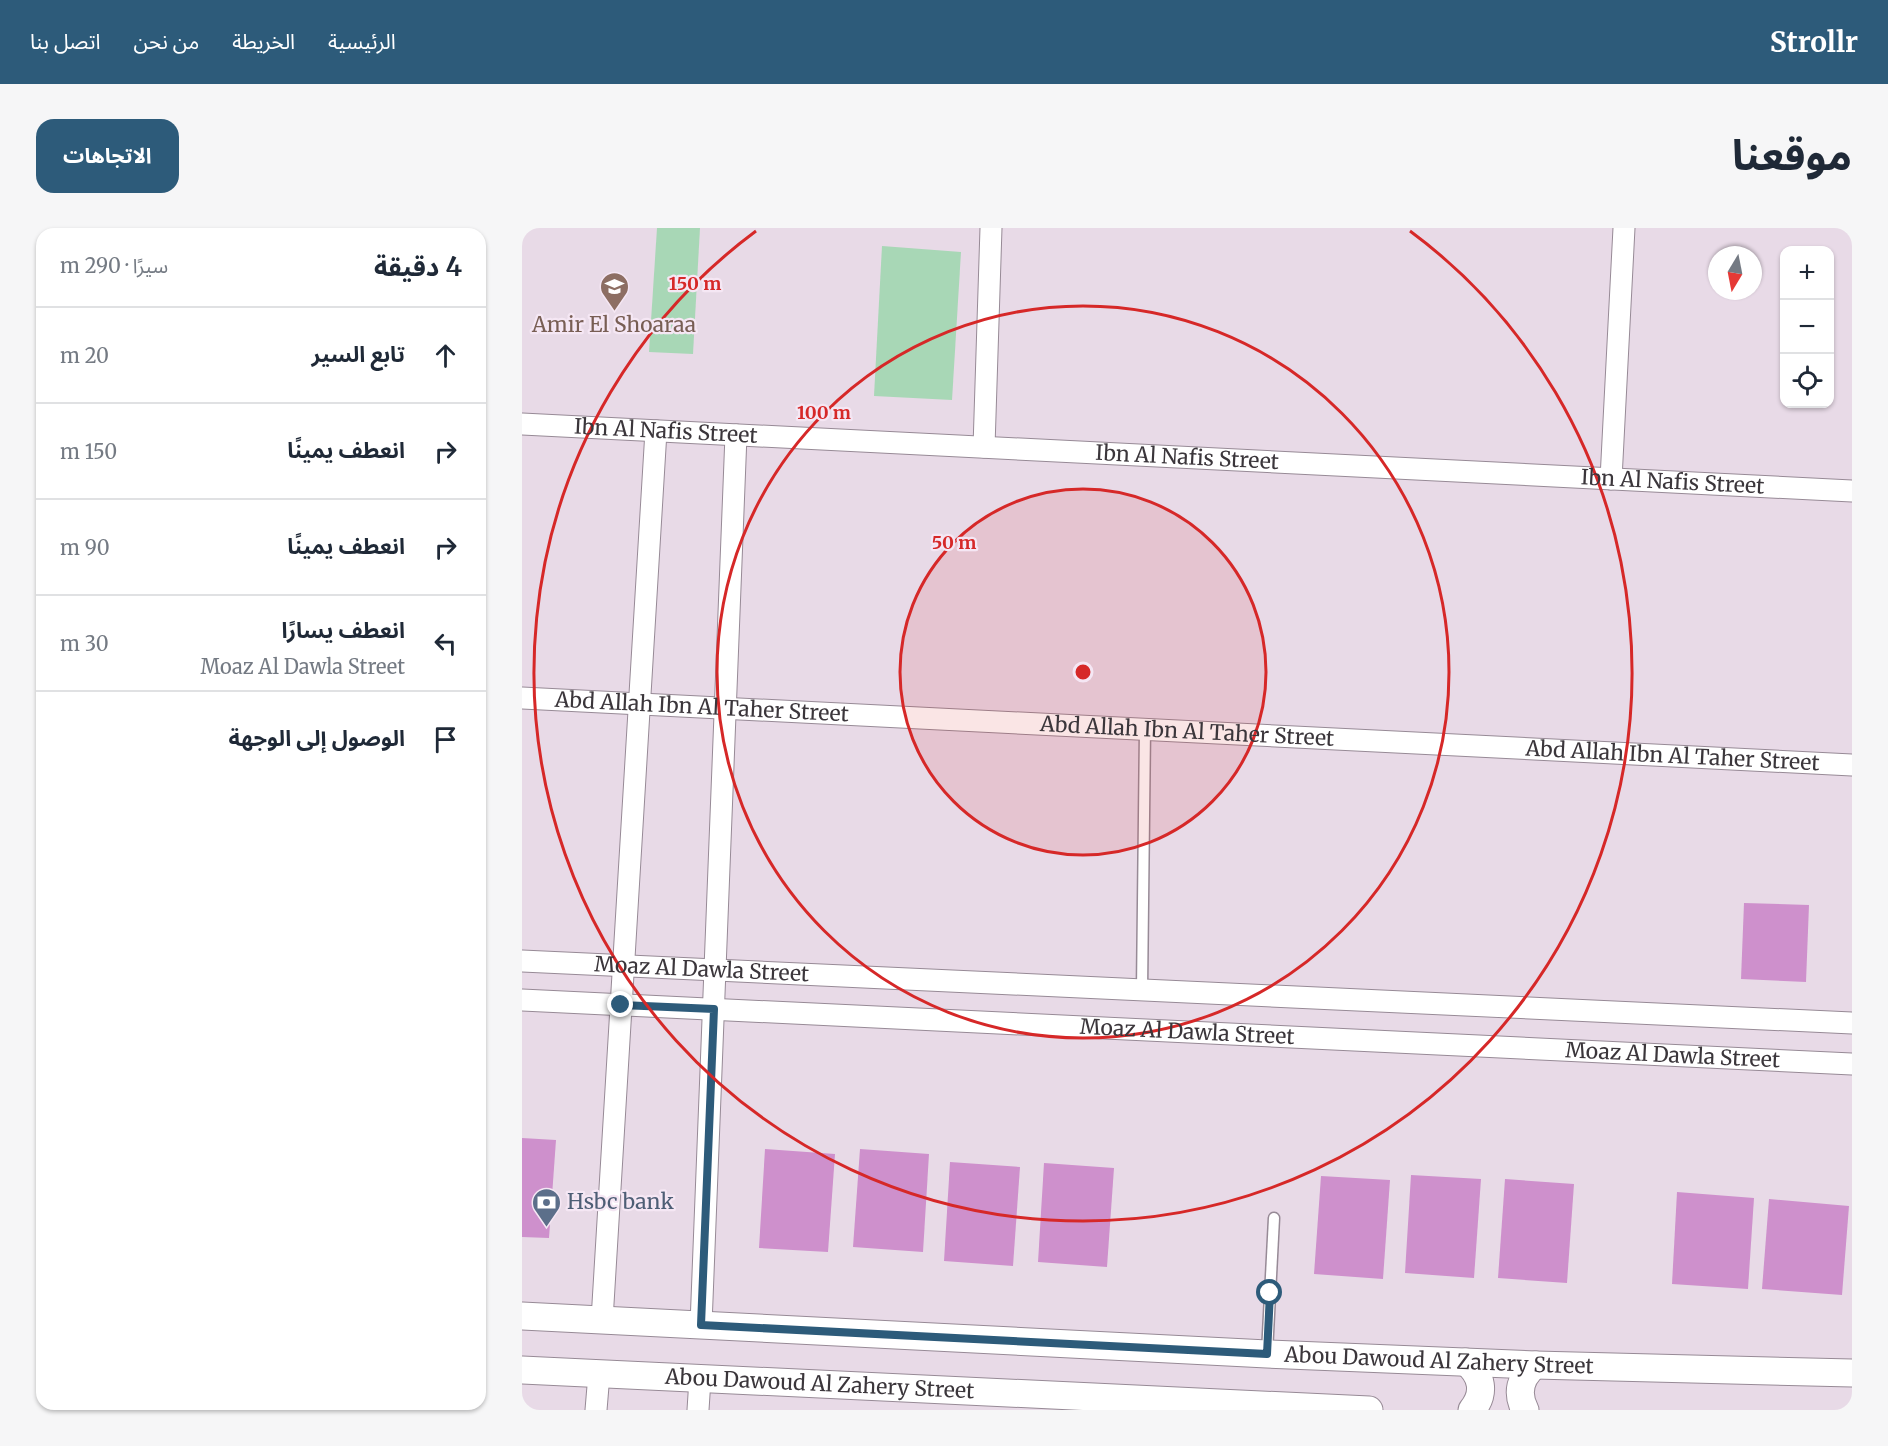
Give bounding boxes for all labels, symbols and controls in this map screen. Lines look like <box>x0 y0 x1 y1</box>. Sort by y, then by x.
text: Strollr <box>1770 24 1858 60</box>
text: اتصل بنا <box>30 28 100 55</box>
text: من نحن <box>133 28 199 55</box>
text: الخريطة <box>232 28 295 55</box>
text: الرئيسية <box>328 28 396 55</box>
button: الاتجاهات <box>36 119 179 193</box>
text: موقعنا <box>1732 129 1852 181</box>
north arrow <box>1708 246 1762 300</box>
map controls <box>1780 246 1834 408</box>
button: + <box>1780 246 1834 300</box>
text: 4 دقيقة <box>374 250 462 283</box>
text: سيرًا · 290 m <box>60 253 168 278</box>
school or university icon: Amir El Shoaraa <box>598 270 630 312</box>
text: 150 m <box>669 272 721 295</box>
button: − <box>1780 300 1834 354</box>
place label: Amir El Shoaraa <box>531 311 696 338</box>
icon: ahead <box>429 339 462 372</box>
text: تابع السير <box>312 340 405 368</box>
text: 20 m <box>60 343 109 368</box>
button: locate <box>1780 354 1834 408</box>
text: 100 m <box>797 401 851 424</box>
street label: Ibn Al Nafis Street <box>573 413 758 449</box>
icon: right <box>429 435 462 468</box>
text: انعطف يمينًا <box>287 436 405 464</box>
text: 150 m <box>60 439 117 464</box>
street label: Ibn Al Nafis Street <box>1095 439 1280 475</box>
street label: Ibn Al Nafis Street <box>1580 463 1765 500</box>
icon: right <box>429 531 462 564</box>
text: 50 m <box>932 531 976 554</box>
text: انعطف يمينًا <box>287 532 405 560</box>
text: 90 m <box>60 535 110 560</box>
text: انعطف يسارًا <box>282 616 405 644</box>
icon: left <box>429 627 462 660</box>
text: 30 m <box>60 631 109 656</box>
text: Moaz Al Dawla Street <box>200 654 405 679</box>
centre of rings <box>1073 662 1093 682</box>
street label: Abd Allah Ibn Al Taher Street <box>553 686 849 727</box>
street label: Abd Allah Ibn Al Taher Street <box>1038 710 1335 752</box>
icon: arrive <box>429 723 462 756</box>
text: الوصول إلى الوجهة <box>228 724 405 752</box>
street label: Abd Allah Ibn Al Taher Street <box>1524 735 1820 776</box>
street label: Moaz Al Dawla Street <box>594 950 810 987</box>
route end <box>607 991 633 1017</box>
street label: Moaz Al Dawla Street <box>1079 1013 1295 1050</box>
street label: Moaz Al Dawla Street <box>1565 1036 1781 1074</box>
bank icon: Hsbc bank <box>530 1186 562 1228</box>
place label: Hsbc bank <box>567 1188 674 1215</box>
route start <box>1256 1279 1282 1305</box>
street label: Abou Dawoud Al Zahery Street <box>1283 1341 1594 1379</box>
street label: Abou Dawoud Al Zahery Street <box>663 1363 975 1404</box>

